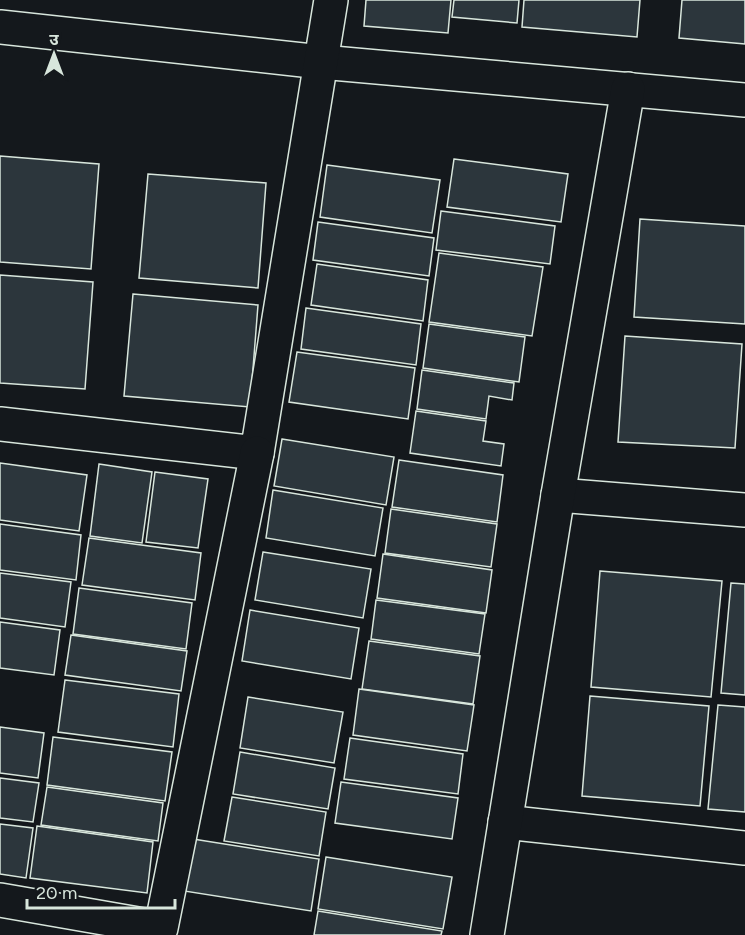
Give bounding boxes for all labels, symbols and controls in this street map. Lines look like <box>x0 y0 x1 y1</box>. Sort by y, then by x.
north arrow <box>24 24 84 84</box>
text: उ <box>49 30 59 49</box>
scale bar <box>27 872 176 910</box>
text: 20 m <box>36 882 77 904</box>

